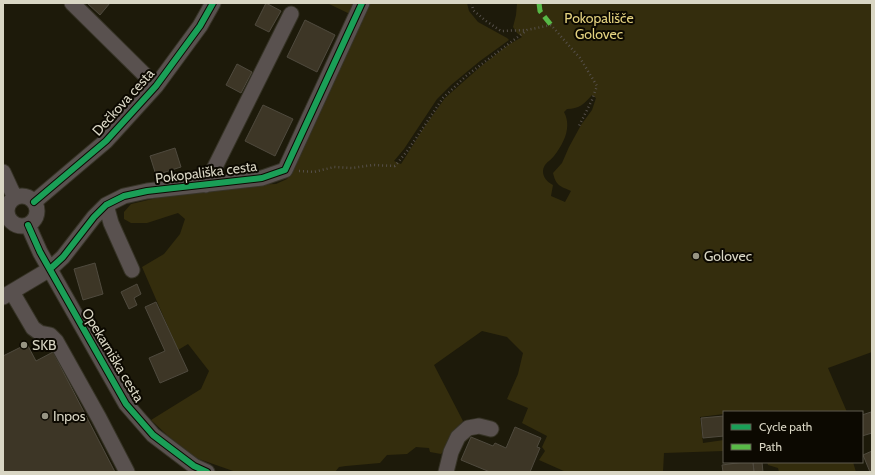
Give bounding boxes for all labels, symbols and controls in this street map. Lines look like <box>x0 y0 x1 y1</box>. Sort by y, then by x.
park label: Pokopališče Golovec <box>564 9 634 43</box>
street label: Dečkova cesta <box>88 64 158 139</box>
street label: Pokopališka cesta <box>154 157 258 187</box>
place label: Golovec <box>704 247 752 265</box>
marker: Golovec <box>691 251 701 261</box>
street label: Opekarniška cesta <box>78 305 148 405</box>
place label: SKB <box>32 336 56 354</box>
marker: SKB <box>19 340 29 350</box>
place label: Inpos <box>53 407 86 425</box>
marker: Inpos <box>40 411 50 421</box>
legend <box>723 411 863 463</box>
text: Cycle path <box>759 419 812 434</box>
text: Path <box>759 439 782 454</box>

